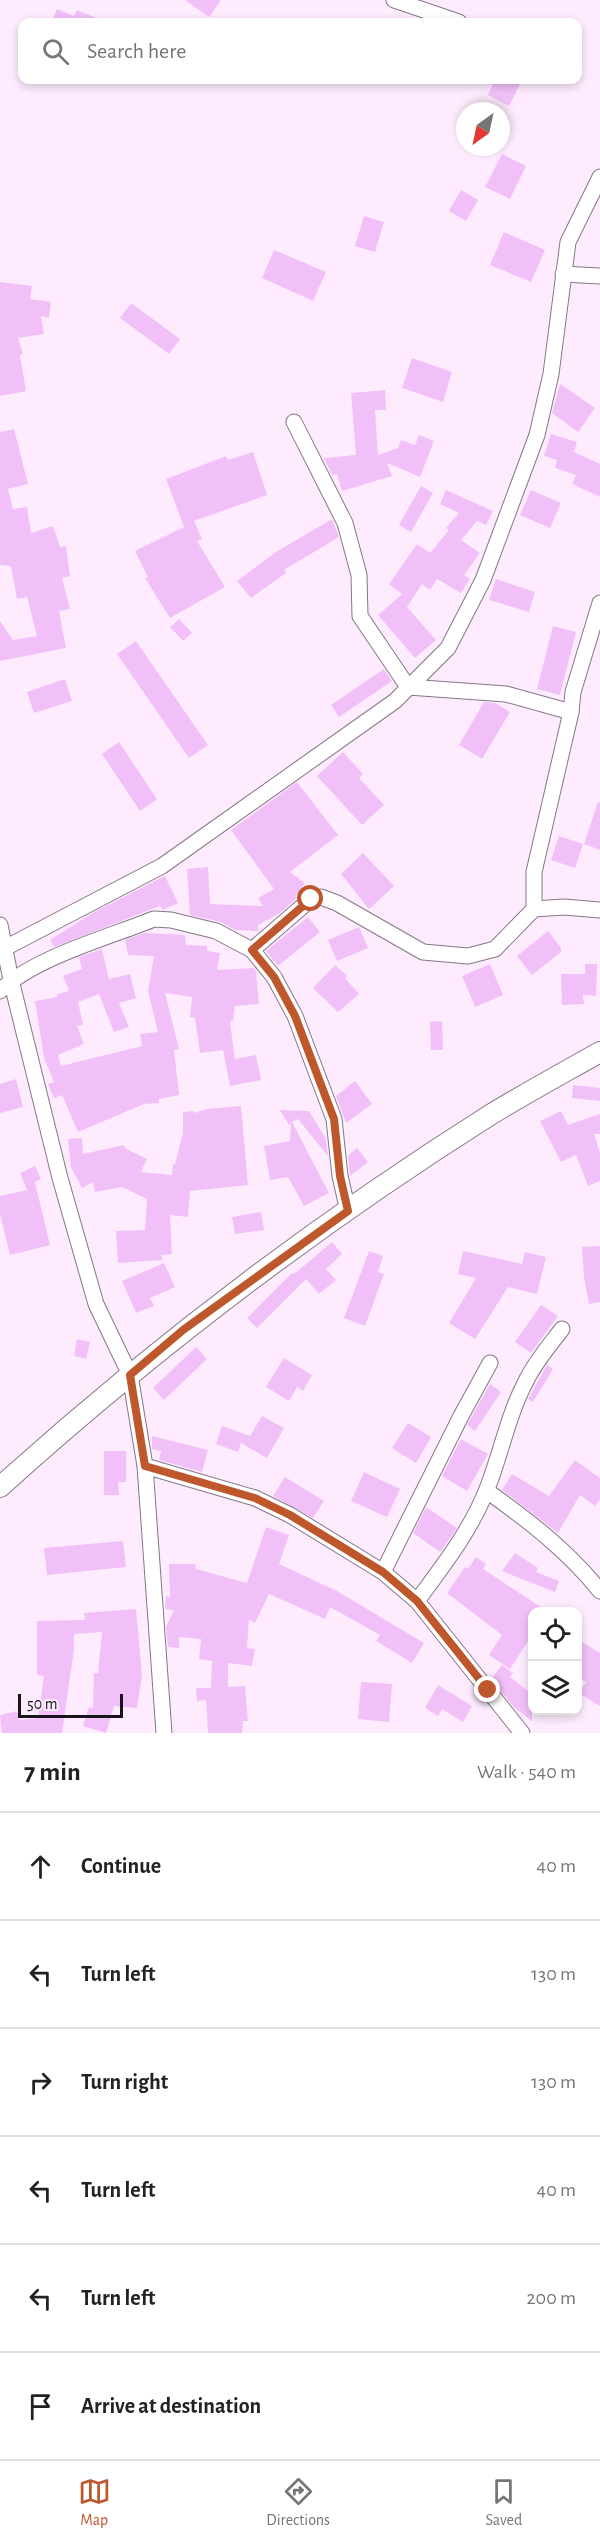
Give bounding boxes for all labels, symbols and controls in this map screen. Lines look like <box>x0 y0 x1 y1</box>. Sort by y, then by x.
search box <box>18 18 582 84</box>
icon: search <box>39 35 72 68</box>
text: Search here <box>87 40 186 62</box>
north arrow <box>456 102 510 156</box>
route start <box>297 885 323 911</box>
map controls <box>528 1607 582 1715</box>
button: locate <box>528 1607 582 1661</box>
button: layers <box>528 1661 582 1715</box>
route end <box>474 1676 500 1702</box>
scale bar <box>18 1691 123 1718</box>
text: 50 m <box>27 1696 58 1712</box>
text: 7 min <box>24 1759 81 1785</box>
text: Walk · 540 m <box>477 1762 576 1782</box>
icon: ahead <box>24 1850 57 1883</box>
text: Continue <box>81 1855 161 1877</box>
text: 40 m <box>537 1856 576 1876</box>
icon: left <box>24 1958 57 1991</box>
text: Turn left <box>81 1963 155 1985</box>
text: 130 m <box>531 1964 576 1984</box>
icon: right <box>24 2066 57 2099</box>
text: Turn right <box>81 2071 168 2093</box>
text: 130 m <box>531 2072 576 2092</box>
icon: left <box>24 2174 57 2207</box>
text: Turn left <box>81 2179 155 2201</box>
text: 40 m <box>537 2180 576 2200</box>
icon: left <box>24 2282 57 2315</box>
text: Turn left <box>81 2287 155 2309</box>
text: 200 m <box>526 2288 576 2308</box>
icon: arrive <box>24 2390 57 2423</box>
text: Arrive at destination <box>81 2395 261 2417</box>
tab: Map <box>78 2475 111 2530</box>
tab: Directions <box>266 2475 330 2530</box>
tab: Saved <box>486 2475 522 2530</box>

